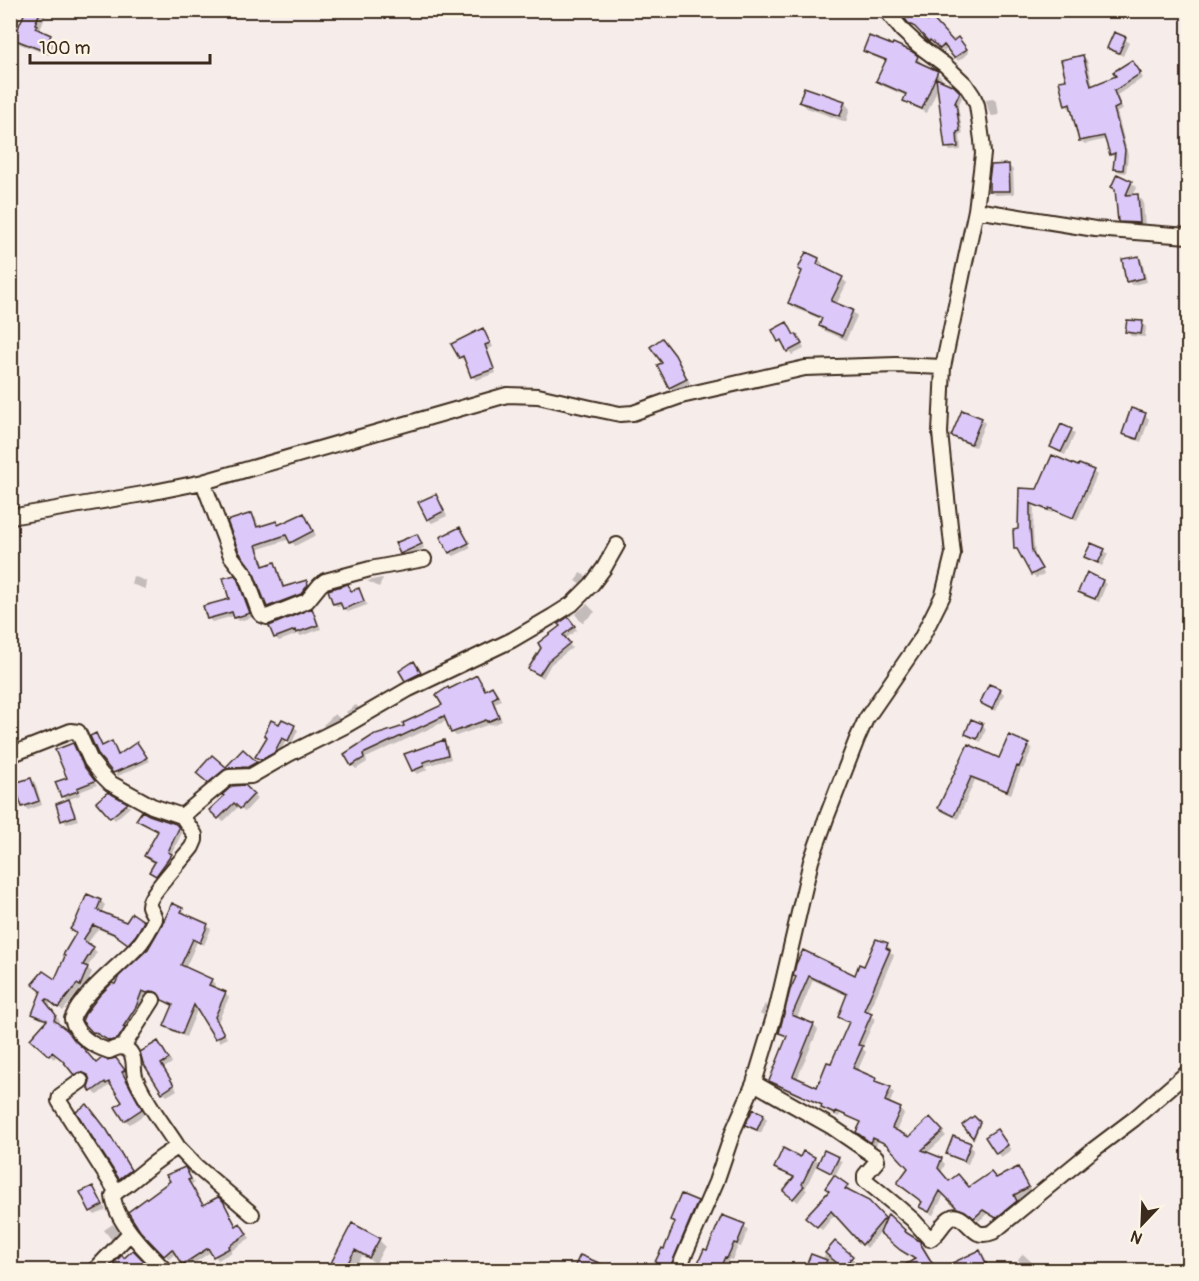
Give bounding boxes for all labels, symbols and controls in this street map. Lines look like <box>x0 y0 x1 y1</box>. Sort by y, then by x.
scale bar <box>30 27 210 65</box>
text: 100 m <box>39 37 91 60</box>
north arrow <box>1112 1194 1172 1254</box>
text: N <box>1127 1225 1145 1248</box>

